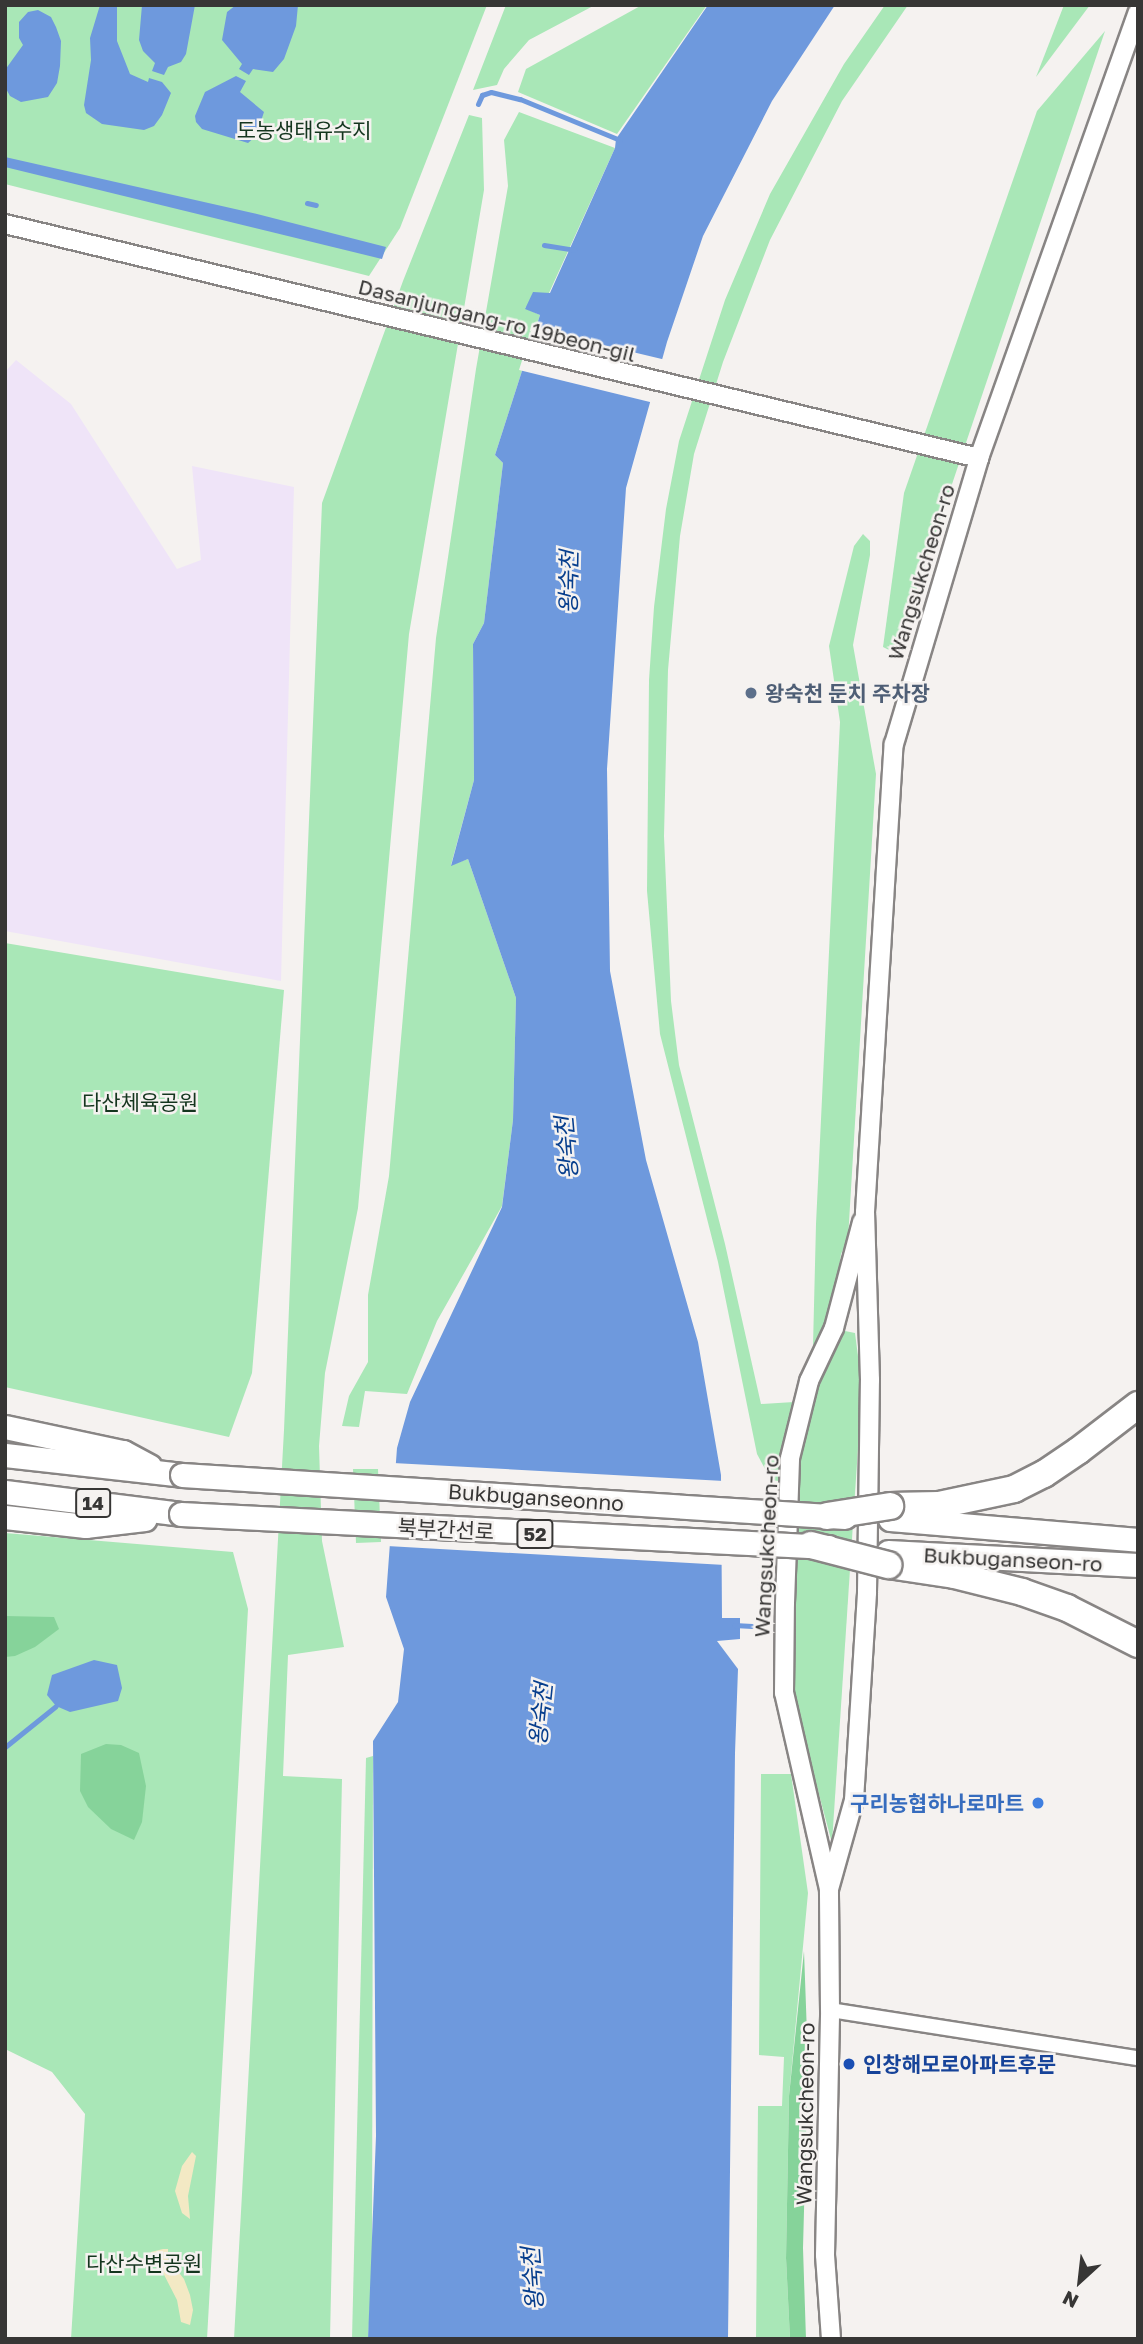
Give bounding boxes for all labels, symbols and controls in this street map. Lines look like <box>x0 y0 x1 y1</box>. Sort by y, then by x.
park label: 도농생태유수지 <box>236 117 372 143</box>
street label: Dasanjungang-ro 19beon-gil <box>356 273 638 367</box>
street label: Wangsukcheon-ro <box>882 481 960 663</box>
water label: 왕숙천 <box>554 550 582 614</box>
place label: 왕숙천 둔치 주차장 <box>765 680 930 706</box>
marker: 왕숙천 둔치 주차장 <box>743 685 759 701</box>
park label: 다산체육공원 <box>82 1089 198 1115</box>
water label: 왕숙천 <box>549 1115 583 1181</box>
street label: Wangsukcheon-ro <box>749 1454 783 1638</box>
street label: Bukbuganseonno <box>447 1478 625 1516</box>
road number: 14 <box>74 1488 112 1518</box>
street label: 북부간선로 <box>397 1514 495 1544</box>
road number: 52 <box>516 1518 554 1550</box>
street label: Bukbuganseon-ro <box>923 1542 1103 1576</box>
water label: 왕숙천 <box>523 1681 557 1747</box>
place label: 구리농협하나로마트 <box>850 1790 1024 1816</box>
marker: 구리농협하나로마트 <box>1030 1795 1046 1811</box>
street label: Wangsukcheon-ro <box>791 2022 819 2206</box>
place label: 인창해모로아파트후문 <box>863 2051 1056 2077</box>
marker: 인창해모로아파트후문 <box>841 2056 857 2072</box>
water label: 왕숙천 <box>516 2246 548 2312</box>
north arrow <box>1045 2246 1115 2316</box>
park label: 다산수변공원 <box>86 2250 202 2276</box>
text: N <box>1059 2287 1082 2314</box>

